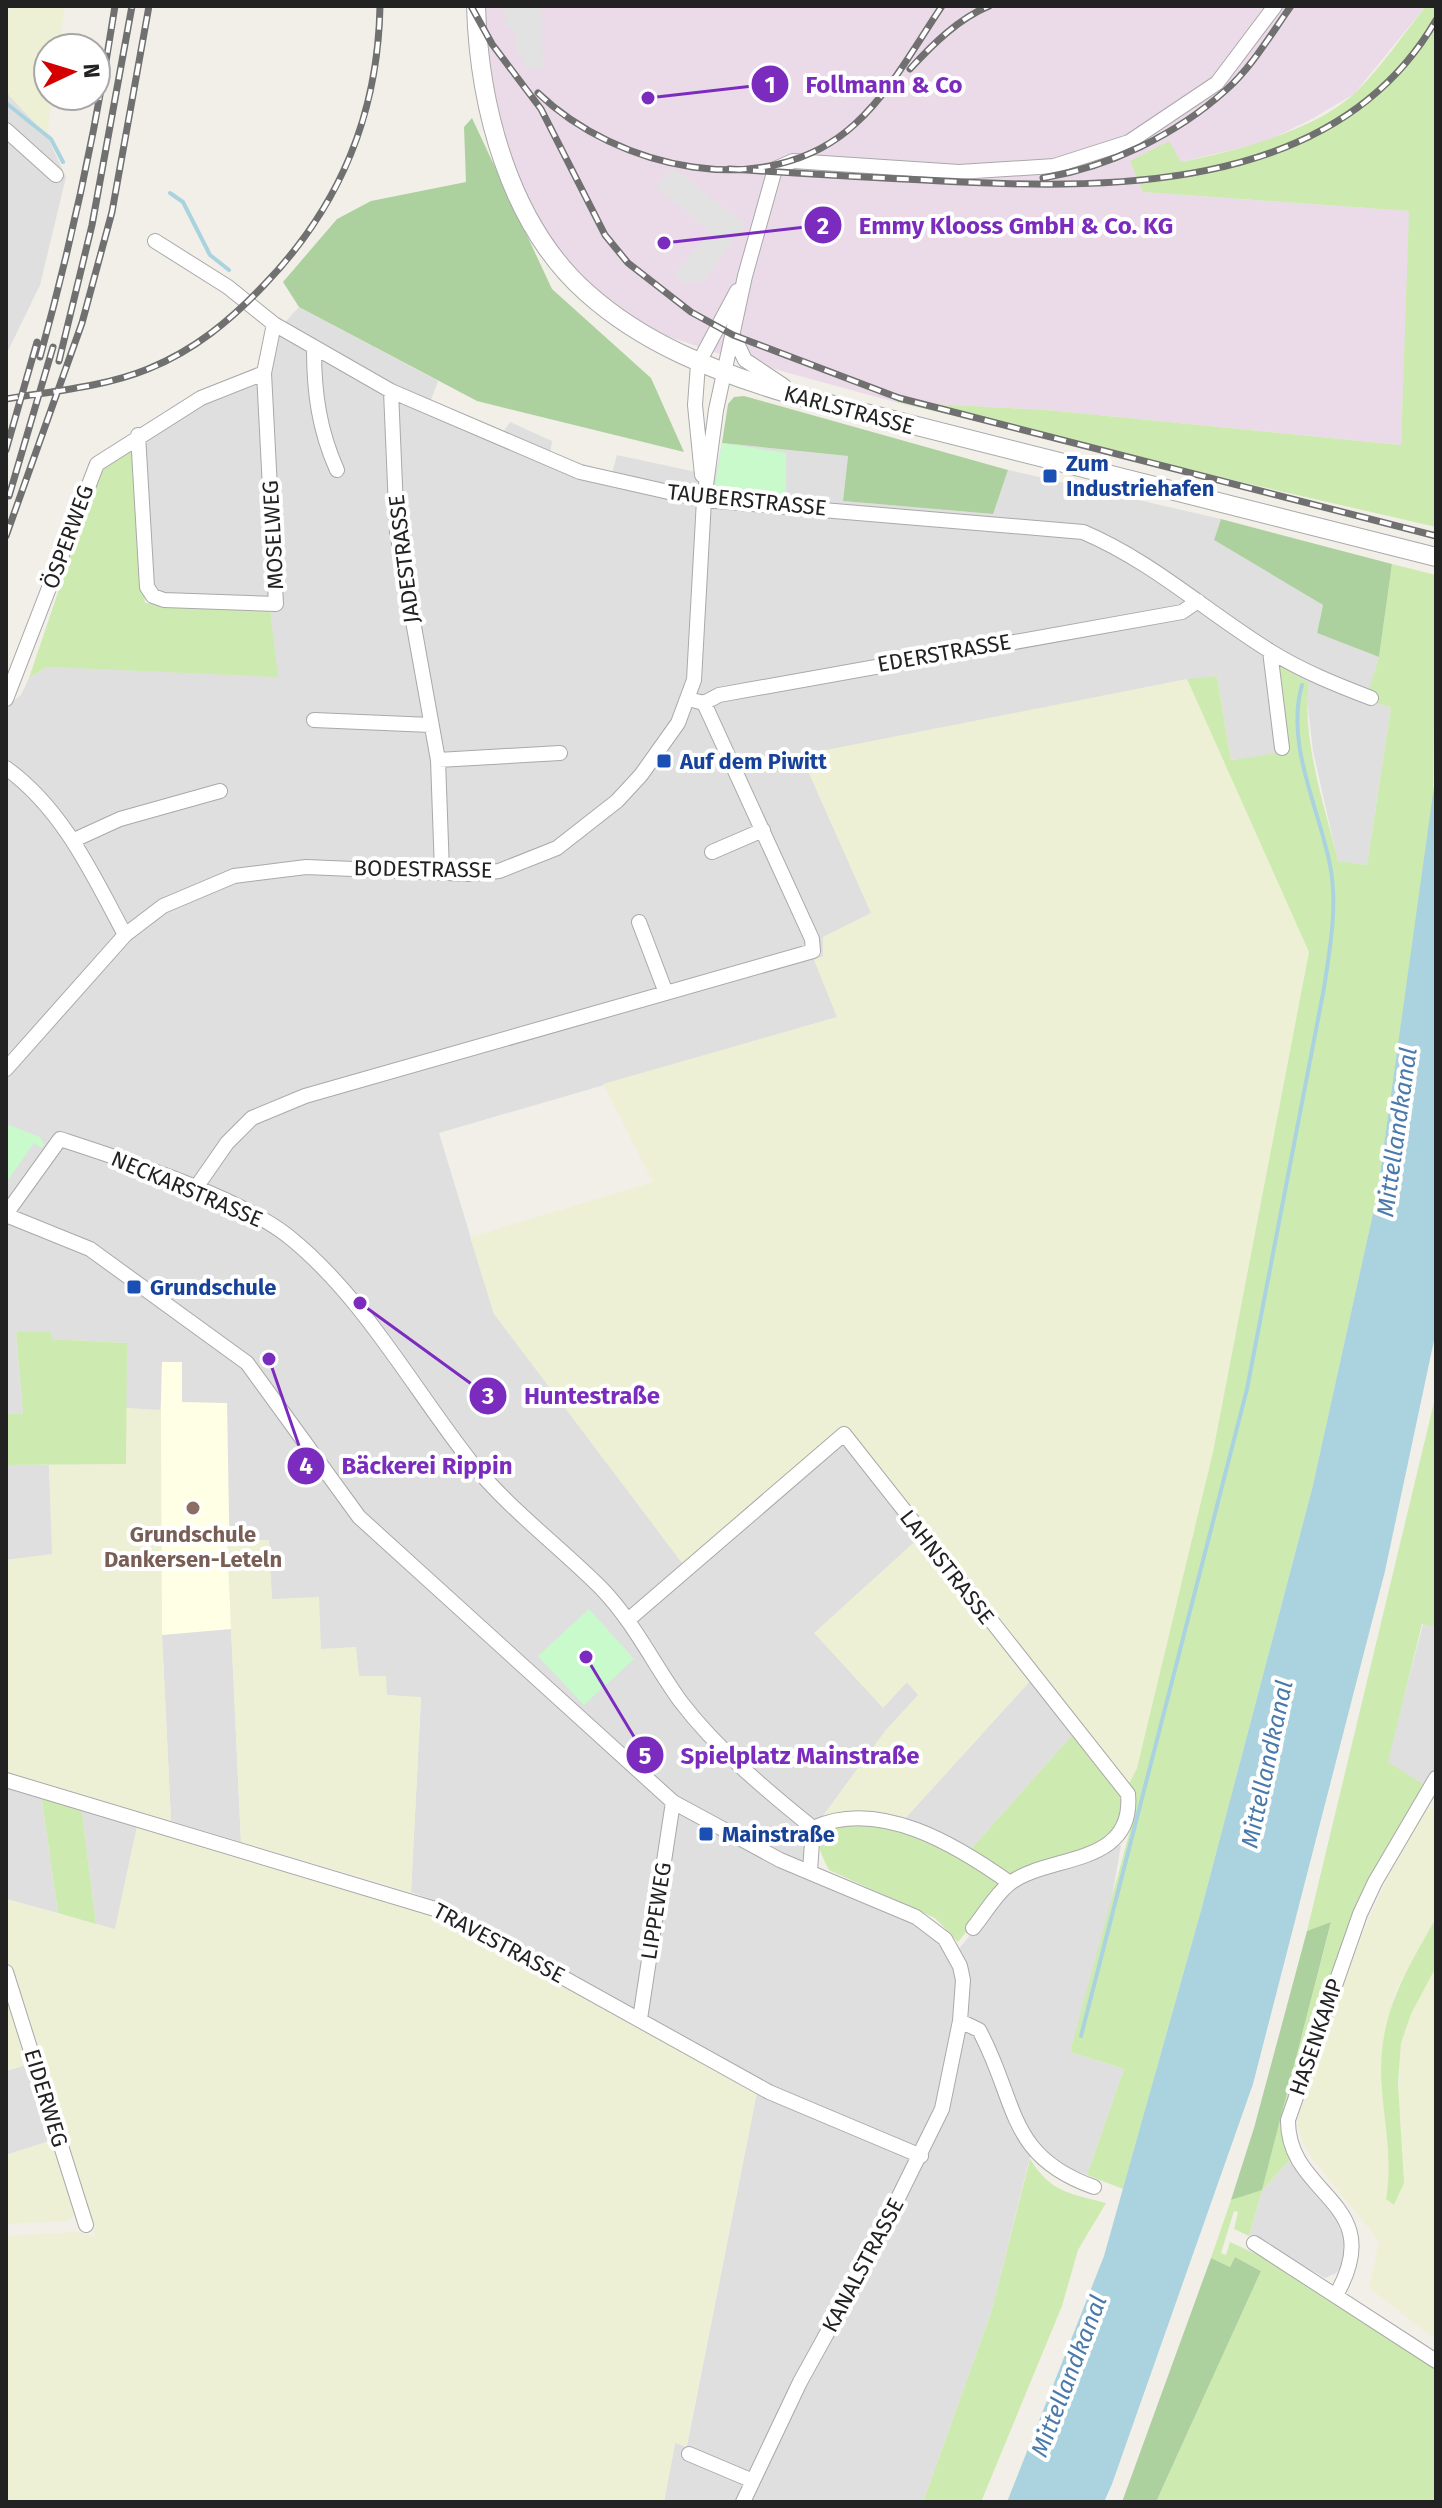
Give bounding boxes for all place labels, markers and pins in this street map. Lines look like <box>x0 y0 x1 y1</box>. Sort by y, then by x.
callout: Follmann & Co <box>750 60 979 108</box>
callout: Emmy Klooss GmbH & Co. KG <box>803 201 1189 249</box>
place label: Zum Industriehafen <box>1066 450 1214 502</box>
marker: Zum Industriehafen <box>1041 467 1059 485</box>
place label: Auf dem Piwitt <box>679 748 827 775</box>
marker: Auf dem Piwitt <box>655 752 673 770</box>
place label: Grundschule <box>150 1274 277 1301</box>
marker: Grundschule <box>125 1278 143 1296</box>
callout: Huntestraße <box>468 1372 677 1420</box>
callout: Bäckerei Rippin <box>286 1442 529 1490</box>
marker: Grundschule Dankersen-Leteln <box>184 1499 202 1517</box>
place label: Grundschule Dankersen-Leteln <box>104 1521 282 1573</box>
callout: Spielplatz Mainstraße <box>625 1731 936 1779</box>
place label: Mainstraße <box>722 1821 835 1848</box>
marker: Mainstraße <box>697 1825 715 1843</box>

